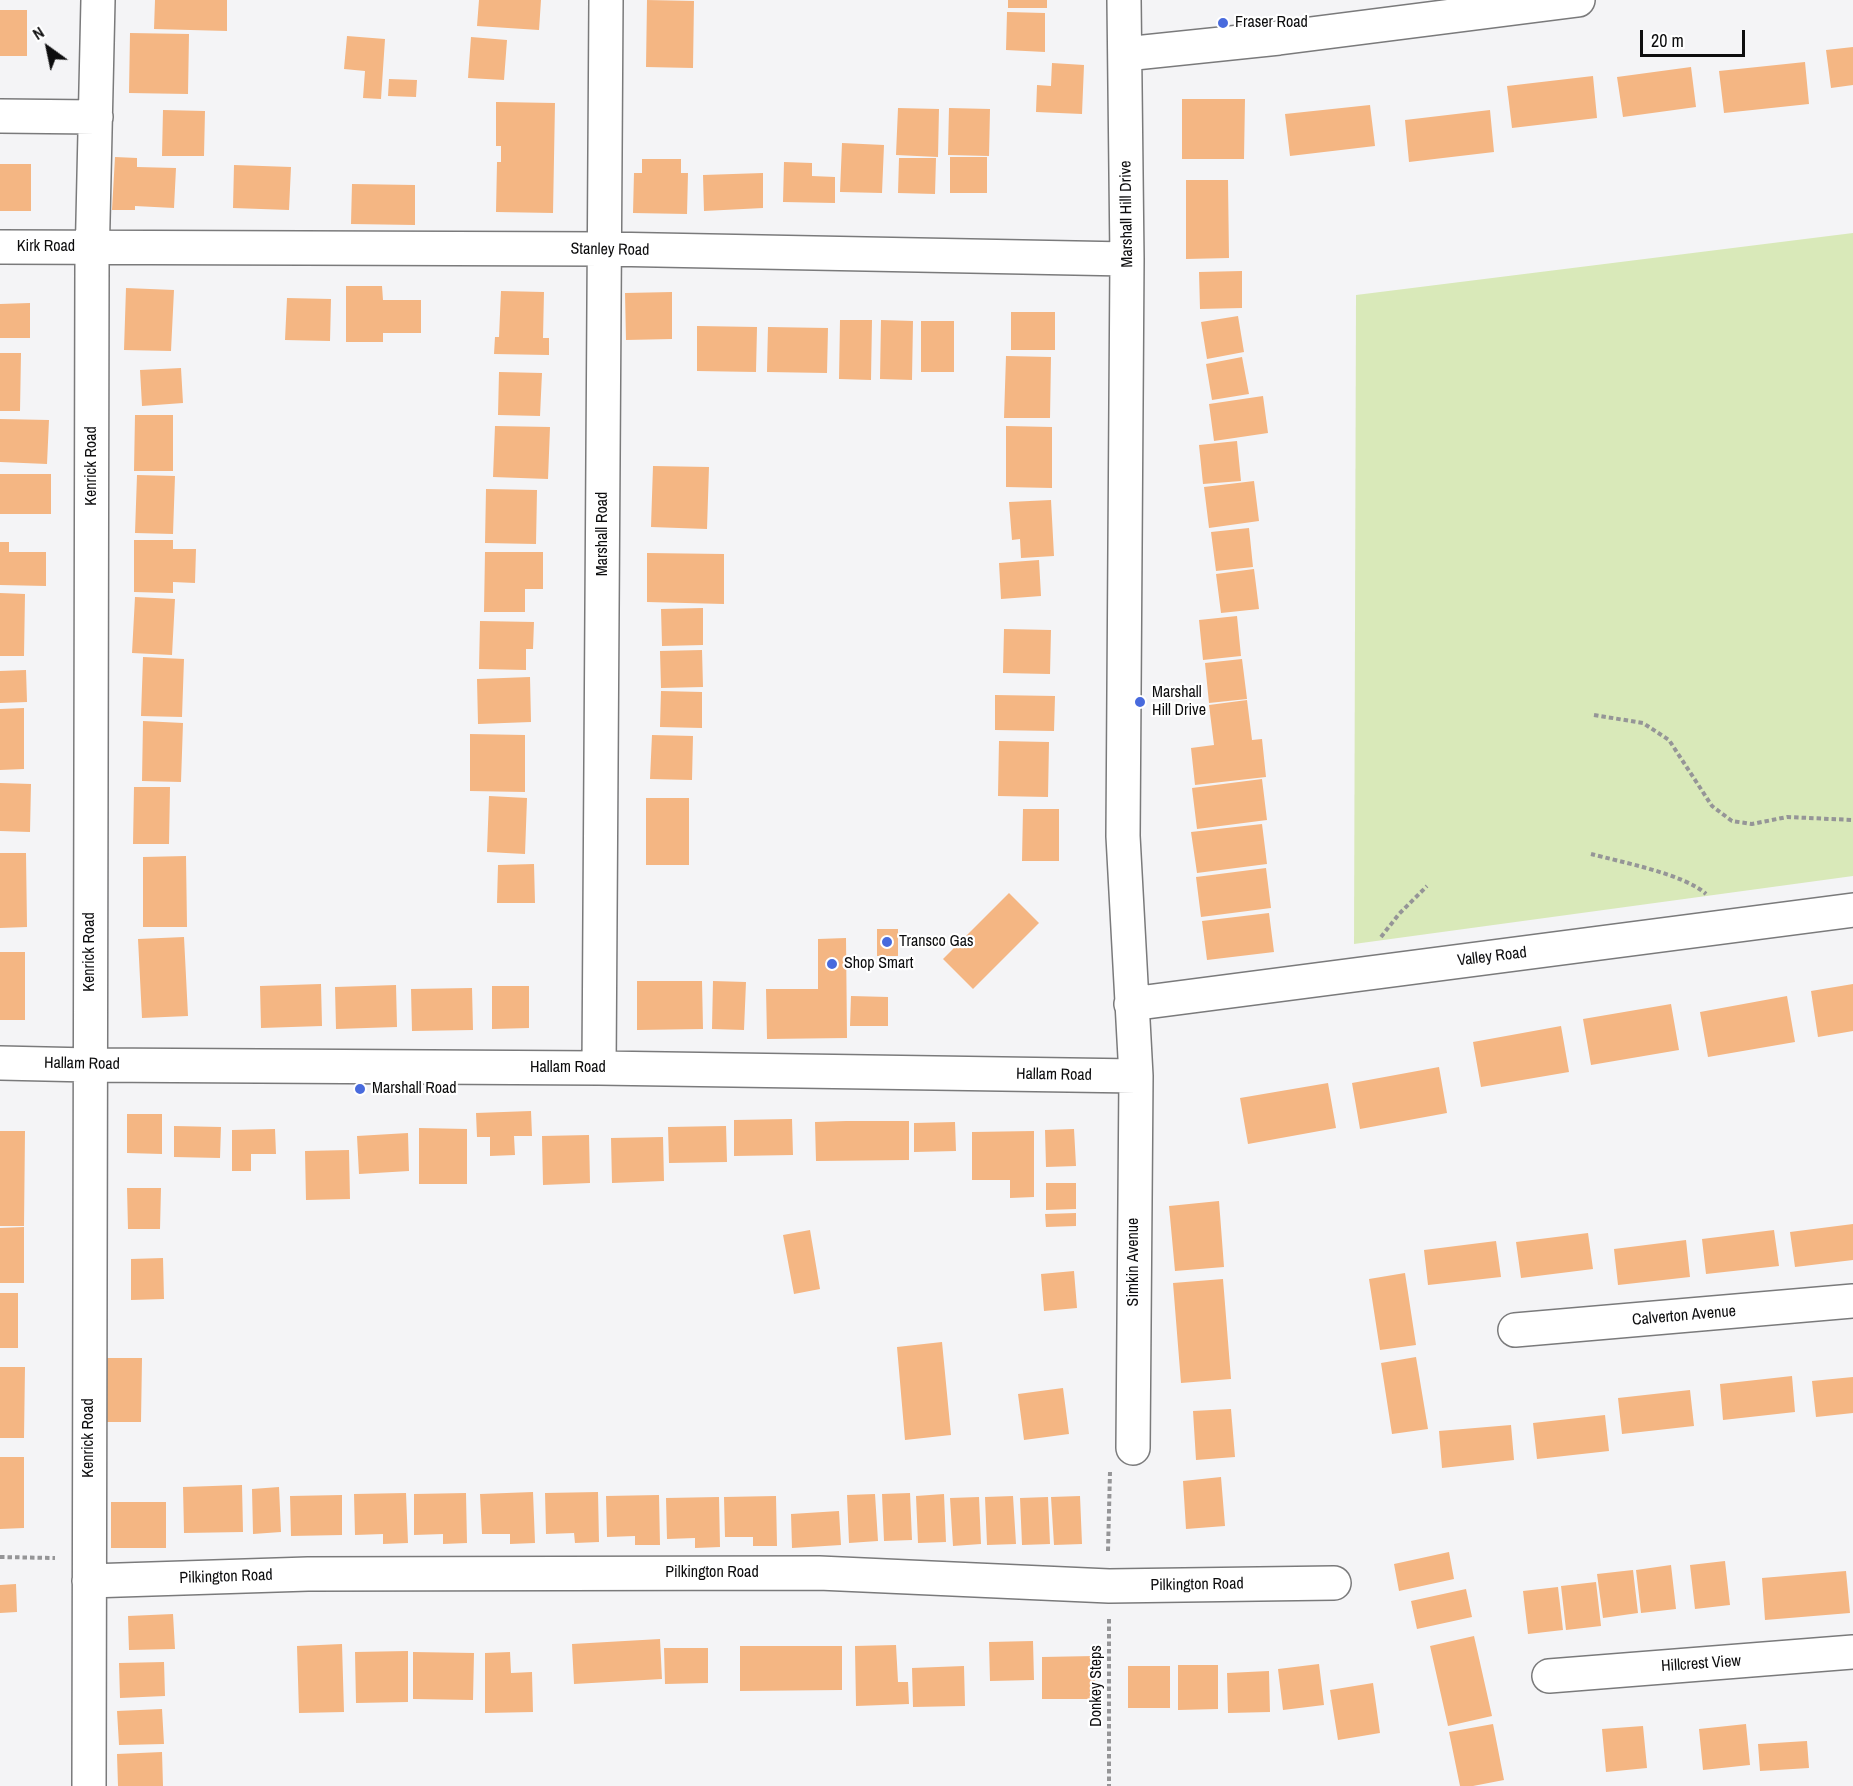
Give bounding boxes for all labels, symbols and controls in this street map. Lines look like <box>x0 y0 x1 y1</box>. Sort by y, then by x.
place label: Fraser Road <box>1235 13 1308 33</box>
marker: Fraser Road <box>1216 16 1230 30</box>
north arrow <box>18 18 78 78</box>
scale bar <box>1643 18 1748 56</box>
text: N <box>28 21 48 45</box>
text: 20 m <box>1651 28 1684 53</box>
street label: Marshall Hill Drive <box>1116 160 1138 268</box>
street label: Kirk Road <box>17 237 75 257</box>
street label: Stanley Road <box>570 240 650 260</box>
street label: Kenrick Road <box>82 426 102 506</box>
street label: Marshall Road <box>593 492 613 576</box>
place label: Marshall Hill Drive <box>1152 683 1206 721</box>
marker: Marshall Hill Drive <box>1133 695 1147 709</box>
street label: Kenrick Road <box>80 912 100 992</box>
place label: Transco Gas <box>899 932 974 952</box>
marker: Transco Gas <box>880 935 894 949</box>
street label: Valley Road <box>1456 943 1528 971</box>
place label: Shop Smart <box>844 954 913 974</box>
marker: Shop Smart <box>825 957 839 971</box>
street label: Hallam Road <box>44 1054 120 1074</box>
street label: Hallam Road <box>530 1058 606 1078</box>
street label: Hallam Road <box>1016 1065 1092 1085</box>
place label: Marshall Road <box>372 1079 457 1099</box>
marker: Marshall Road <box>353 1082 367 1096</box>
street label: Simkin Avenue <box>1124 1218 1144 1306</box>
street label: Calverton Avenue <box>1631 1302 1737 1330</box>
street label: Kenrick Road <box>79 1398 99 1478</box>
street label: Pilkington Road <box>665 1563 759 1583</box>
street label: Pilkington Road <box>179 1566 273 1588</box>
street label: Pilkington Road <box>1150 1575 1244 1595</box>
street label: Donkey Steps <box>1087 1645 1107 1727</box>
street label: Hillcrest View <box>1660 1652 1742 1676</box>

